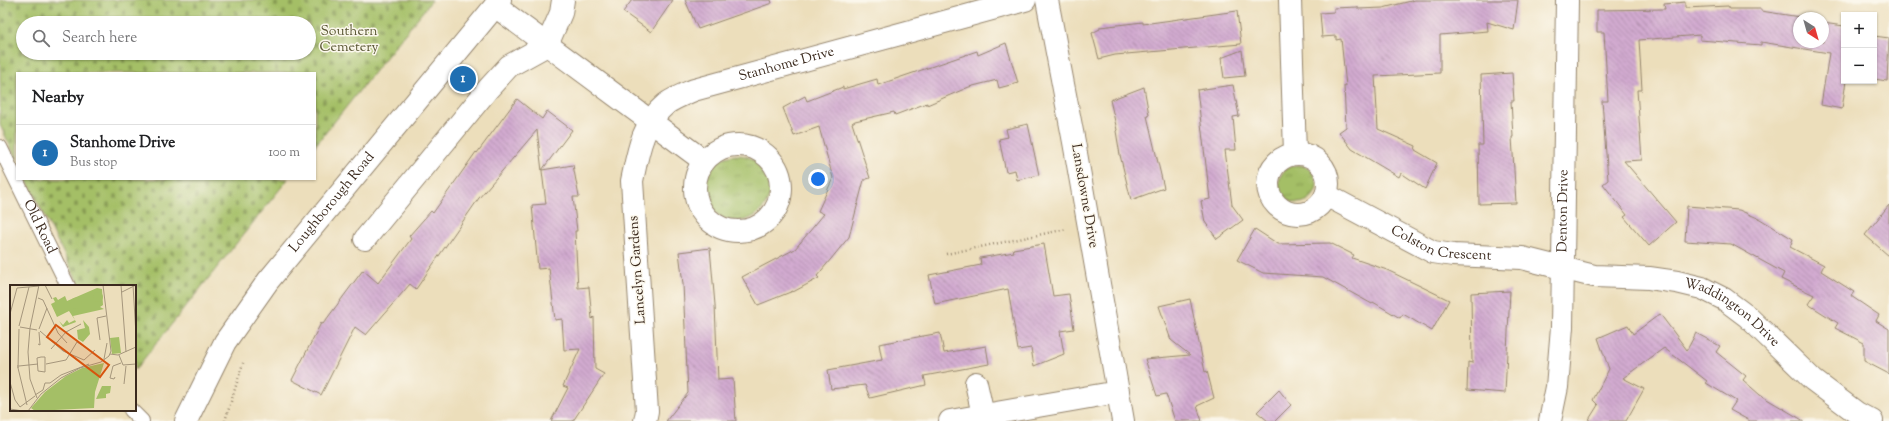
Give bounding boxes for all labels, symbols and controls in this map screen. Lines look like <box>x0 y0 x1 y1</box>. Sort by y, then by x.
north arrow <box>1793 12 1829 48</box>
map controls <box>1841 12 1877 84</box>
button: + <box>1841 12 1877 48</box>
search box <box>16 16 316 60</box>
park label: Southern Cemetery <box>320 22 378 58</box>
icon: search <box>30 27 52 49</box>
text: Search here <box>62 28 137 49</box>
street label: Stanhome Drive <box>736 42 837 87</box>
button: − <box>1841 48 1877 84</box>
pin: 1 <box>450 64 476 94</box>
text: Nearby <box>32 86 84 110</box>
text: Stanhome Drive <box>70 133 175 154</box>
street label: Lansdowne Drive <box>1065 142 1103 250</box>
text: 1 <box>43 144 47 162</box>
text: 100 m <box>268 144 300 162</box>
street label: Loughborough Road <box>285 148 380 257</box>
text: Bus stop <box>70 154 117 172</box>
your location <box>808 169 828 189</box>
street label: Denton Drive <box>1553 169 1574 253</box>
street label: Old Road <box>17 196 61 258</box>
street label: Lancelyn Gardens <box>624 215 652 325</box>
street label: Colston Crescent <box>1387 221 1492 267</box>
street label: Waddington Drive <box>1682 274 1784 352</box>
inset map <box>10 285 136 411</box>

